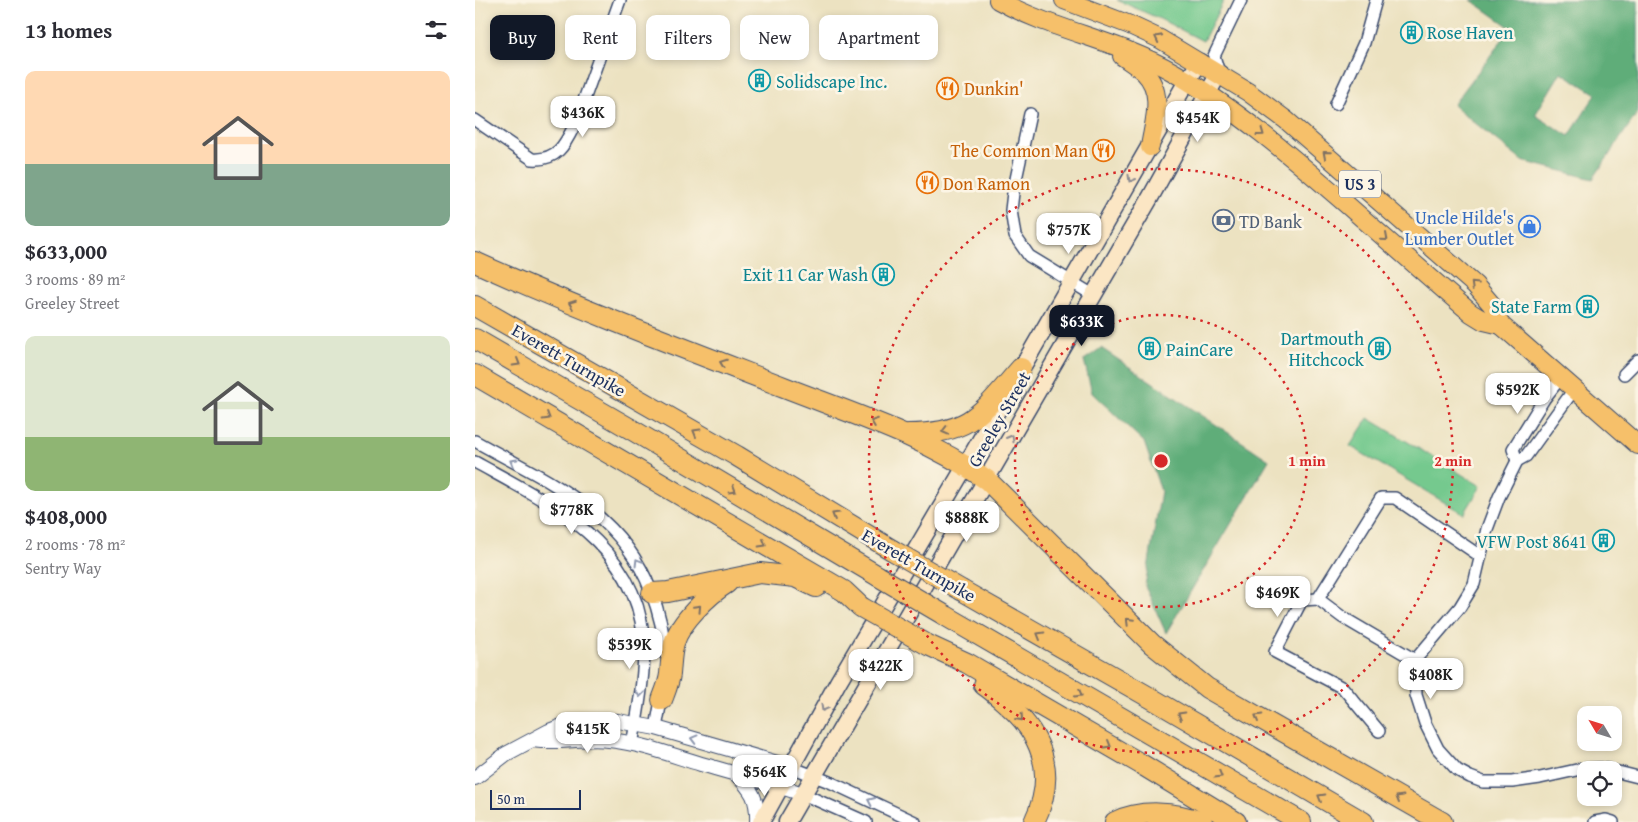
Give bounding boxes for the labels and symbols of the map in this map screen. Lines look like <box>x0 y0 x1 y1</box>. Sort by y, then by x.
place label: Rose Haven <box>1427 19 1513 46</box>
building icon: Rose Haven <box>1399 20 1423 44</box>
one-way arrow <box>1154 34 1163 44</box>
place label: Solidscape Inc. <box>776 68 887 95</box>
building icon: Solidscape Inc. <box>748 69 772 93</box>
place label: Dunkin' <box>964 75 1024 102</box>
restaurant icon: Dunkin' <box>936 76 960 100</box>
pin: $436K <box>548 96 618 138</box>
pin: $454K <box>1163 100 1233 143</box>
one-way arrow <box>1255 127 1265 136</box>
place label: The Common Man <box>950 137 1088 164</box>
restaurant icon: The Common Man <box>1092 138 1116 162</box>
one-way arrow <box>1323 151 1332 160</box>
place label: Don Ramon <box>943 170 1030 197</box>
road number: US 3 <box>1339 170 1381 198</box>
restaurant icon: Don Ramon <box>915 171 939 195</box>
one-way arrow <box>1128 174 1138 183</box>
place label: Uncle Hilde's Lumber Outlet <box>1405 204 1515 252</box>
place label: TD Bank <box>1239 208 1303 235</box>
bank icon: TD Bank <box>1211 209 1235 233</box>
pin: $757K <box>1034 212 1104 255</box>
shop icon: Uncle Hilde's Lumber Outlet <box>1518 215 1542 239</box>
one-way arrow <box>1380 233 1389 242</box>
place label: Exit 11 Car Wash <box>743 261 868 288</box>
building icon: Exit 11 Car Wash <box>872 262 896 286</box>
one-way arrow <box>1471 282 1480 291</box>
place label: State Farm <box>1491 293 1572 320</box>
building icon: State Farm <box>1576 294 1600 318</box>
one-way arrow <box>568 300 576 310</box>
pin: $633K <box>1047 304 1117 347</box>
street label: Everett Turnpike <box>507 316 631 404</box>
place label: Dartmouth Hitchcock <box>1281 325 1365 373</box>
place label: PainCare <box>1166 336 1233 363</box>
building icon: Dartmouth Hitchcock <box>1368 336 1392 360</box>
building icon: PainCare <box>1138 337 1162 361</box>
one-way arrow <box>512 357 521 367</box>
one-way arrow <box>719 359 728 370</box>
street label: Greeley Street <box>961 366 1038 472</box>
pin: $592K <box>1483 372 1553 415</box>
one-way arrow <box>542 411 551 421</box>
one-way arrow <box>871 418 879 428</box>
one-way arrow <box>940 425 949 436</box>
one-way arrow <box>692 429 701 439</box>
one-way arrow <box>1005 434 1015 443</box>
text: 1 min <box>1288 450 1326 471</box>
text: 2 min <box>1434 450 1472 471</box>
centre of rings <box>1152 452 1170 470</box>
one-way arrow <box>509 458 518 468</box>
one-way arrow <box>727 483 736 493</box>
pin: $778K <box>537 492 607 535</box>
pin: $888K <box>932 500 1002 543</box>
one-way arrow <box>832 512 841 522</box>
street label: Everett Turnpike <box>857 521 981 609</box>
place label: VFW Post 8641 <box>1476 528 1587 555</box>
building icon: VFW Post 8641 <box>1591 529 1615 553</box>
one-way arrow <box>757 538 766 548</box>
one-way arrow <box>634 559 644 568</box>
pin: $469K <box>1243 576 1313 618</box>
one-way arrow <box>692 605 701 614</box>
one-way arrow <box>1126 618 1135 627</box>
pin: $539K <box>595 628 665 670</box>
one-way arrow <box>1036 631 1045 641</box>
pin: $422K <box>846 648 916 691</box>
pin: $408K <box>1396 658 1466 700</box>
one-way arrow <box>1073 687 1082 697</box>
one-way arrow <box>635 690 646 698</box>
one-way arrow <box>820 702 830 711</box>
north arrow <box>1577 706 1623 751</box>
pin: $415K <box>553 712 623 754</box>
one-way arrow <box>1015 712 1024 721</box>
one-way arrow <box>1177 712 1186 722</box>
one-way arrow <box>1255 714 1264 724</box>
one-way arrow <box>691 734 699 744</box>
one-way arrow <box>1102 739 1111 749</box>
pin: $564K <box>730 754 800 797</box>
one-way arrow <box>1214 769 1223 779</box>
scale bar <box>490 787 581 810</box>
one-way arrow <box>1317 794 1326 804</box>
one-way arrow <box>1396 794 1405 804</box>
one-way arrow <box>867 797 876 807</box>

